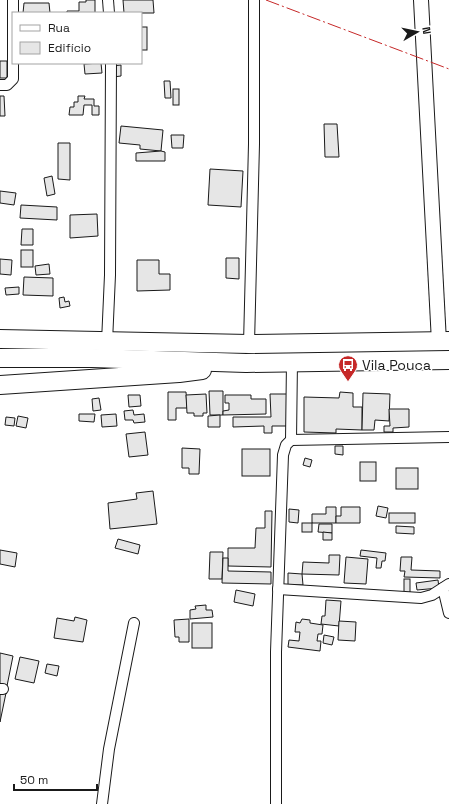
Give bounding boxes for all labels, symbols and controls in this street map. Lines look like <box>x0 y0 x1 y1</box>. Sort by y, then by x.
legend <box>12 12 142 64</box>
north arrow <box>397 12 437 52</box>
text: Rua <box>48 20 70 36</box>
text: N <box>419 26 434 35</box>
text: Edifício <box>48 40 91 56</box>
bus stop icon: Vila Pouca <box>337 354 359 382</box>
place label: Vila Pouca <box>362 356 431 374</box>
scale bar <box>14 766 97 792</box>
text: 50 m <box>20 772 48 788</box>

